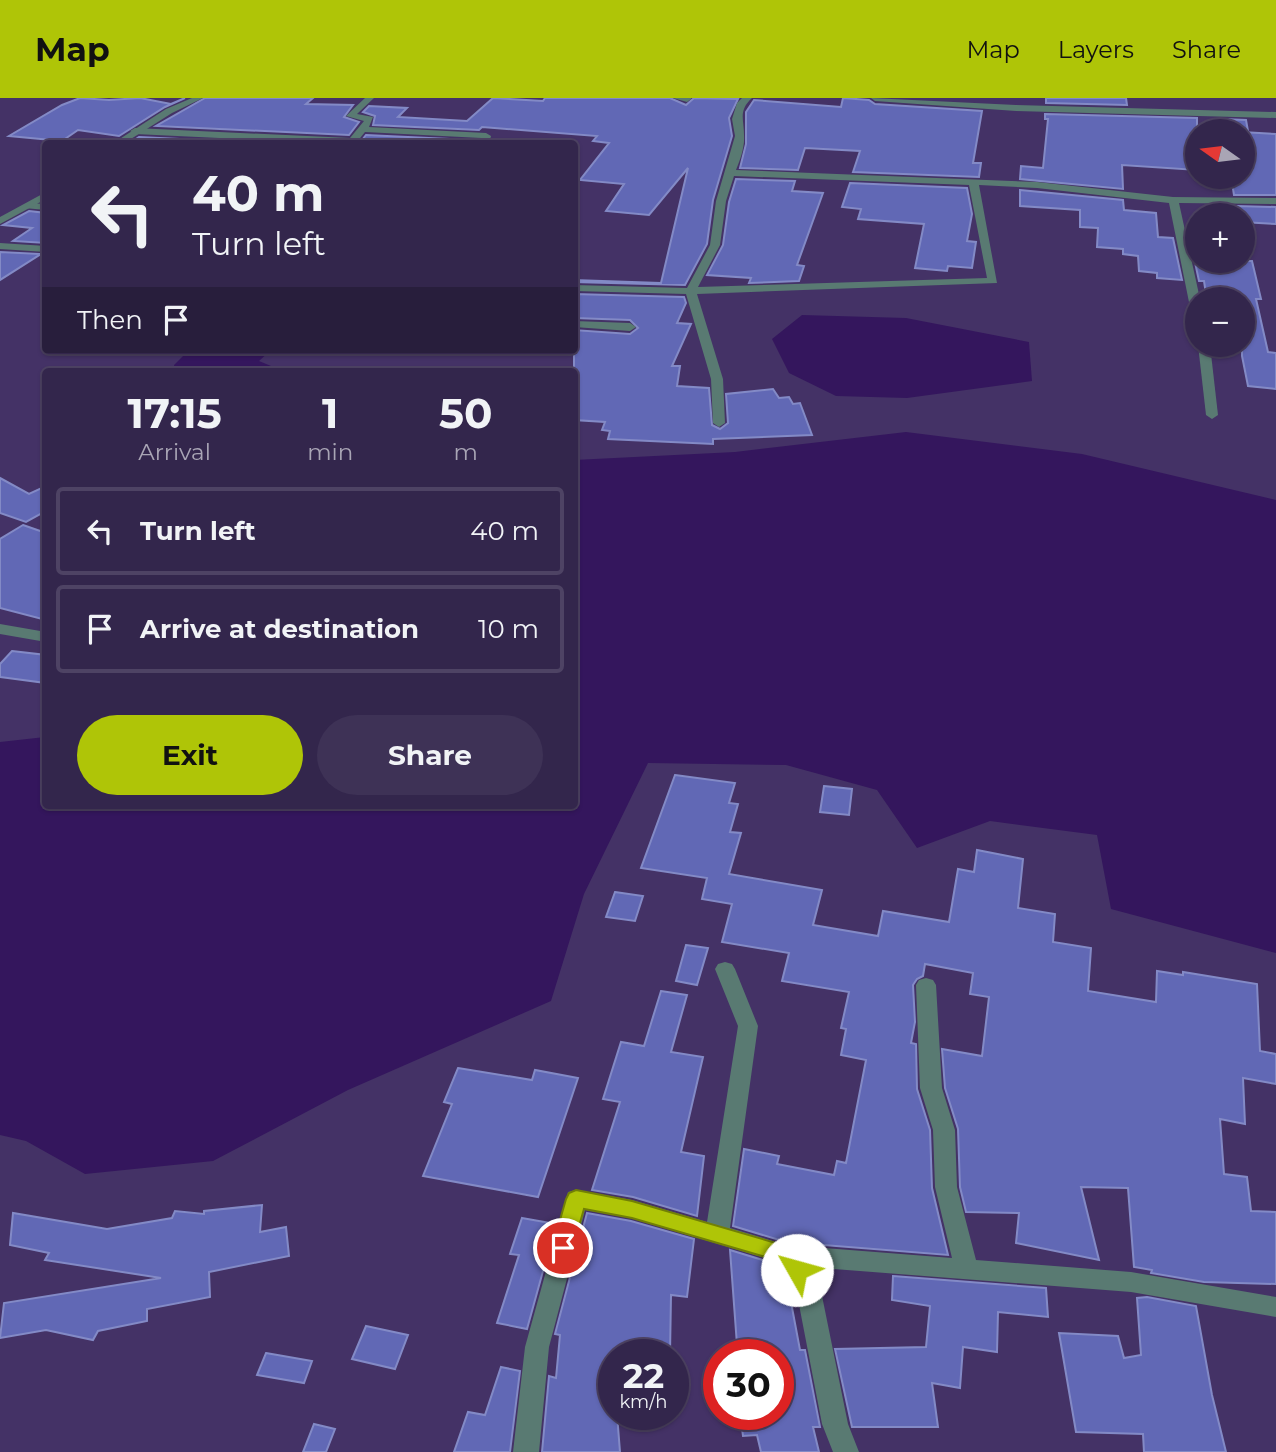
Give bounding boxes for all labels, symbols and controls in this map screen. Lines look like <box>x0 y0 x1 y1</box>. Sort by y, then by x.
text: Map <box>35 29 110 69</box>
text: Map <box>966 35 1020 64</box>
text: Layers <box>1058 35 1134 64</box>
text: Share <box>1172 35 1241 64</box>
north arrow <box>1185 119 1255 189</box>
map controls <box>1185 119 1255 357</box>
text: 40 m <box>192 164 324 223</box>
icon: left <box>77 168 168 259</box>
button: + <box>1185 203 1255 273</box>
text: Turn left <box>192 224 326 263</box>
button: − <box>1185 287 1255 357</box>
icon: arrive <box>157 301 195 339</box>
text: Then <box>77 304 143 336</box>
text: 17:15 <box>128 387 222 439</box>
text: 1 <box>322 387 339 439</box>
text: 50 <box>439 387 492 439</box>
text: Arrival <box>138 438 211 466</box>
text: min <box>307 438 353 466</box>
text: m <box>453 438 478 466</box>
icon: left <box>81 512 119 550</box>
text: Turn left <box>140 515 256 547</box>
text: 40 m <box>470 515 539 547</box>
icon: arrive <box>81 610 119 648</box>
text: Arrive at destination <box>140 613 419 645</box>
text: 10 m <box>478 613 539 645</box>
button: Exit <box>77 715 303 795</box>
button: Share <box>317 715 543 795</box>
pin <box>533 1218 593 1278</box>
icon: arrive <box>544 1229 582 1267</box>
position arrow <box>760 1233 834 1307</box>
speed limit sign: 30 <box>703 1339 794 1430</box>
text: 22 <box>623 1354 664 1397</box>
text: km/h <box>619 1391 668 1413</box>

